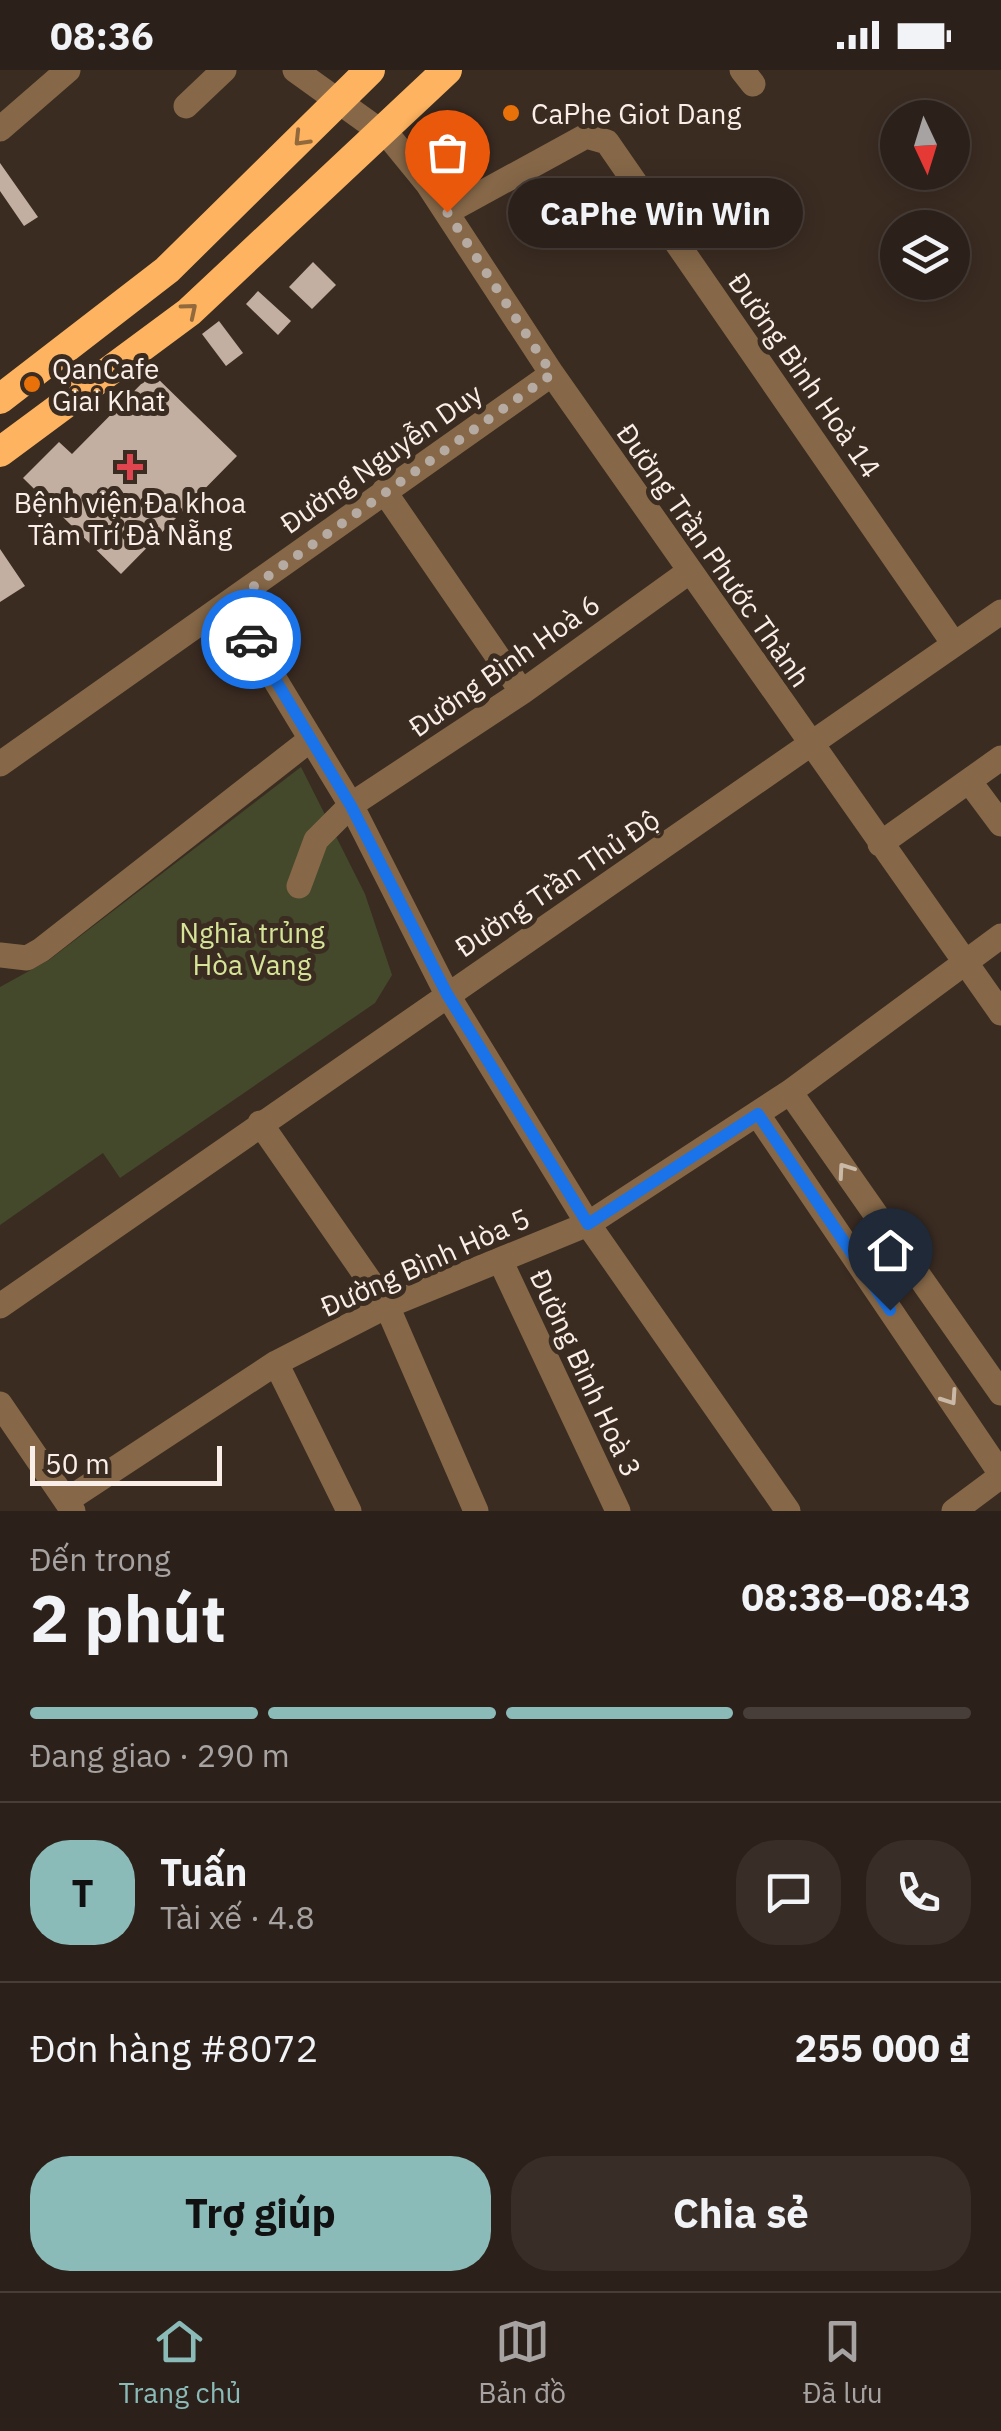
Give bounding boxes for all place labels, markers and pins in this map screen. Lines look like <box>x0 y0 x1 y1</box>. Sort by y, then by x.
place label: CaPhe Giot Dang <box>531 95 741 132</box>
marker: CaPhe Giot Dang <box>500 102 522 124</box>
pin <box>405 110 490 213</box>
callout: CaPhe Win Win <box>507 177 802 247</box>
place label: QanCafe Giai Khat <box>52 350 165 419</box>
marker: QanCafe Giai Khat <box>21 373 43 395</box>
marker: Bệnh viện Đa khoa Tâm Trí Đà Nẵng <box>117 454 143 480</box>
place label: Bệnh viện Đa khoa Tâm Trí Đà Nẵng <box>14 484 246 553</box>
pin <box>848 1208 933 1311</box>

